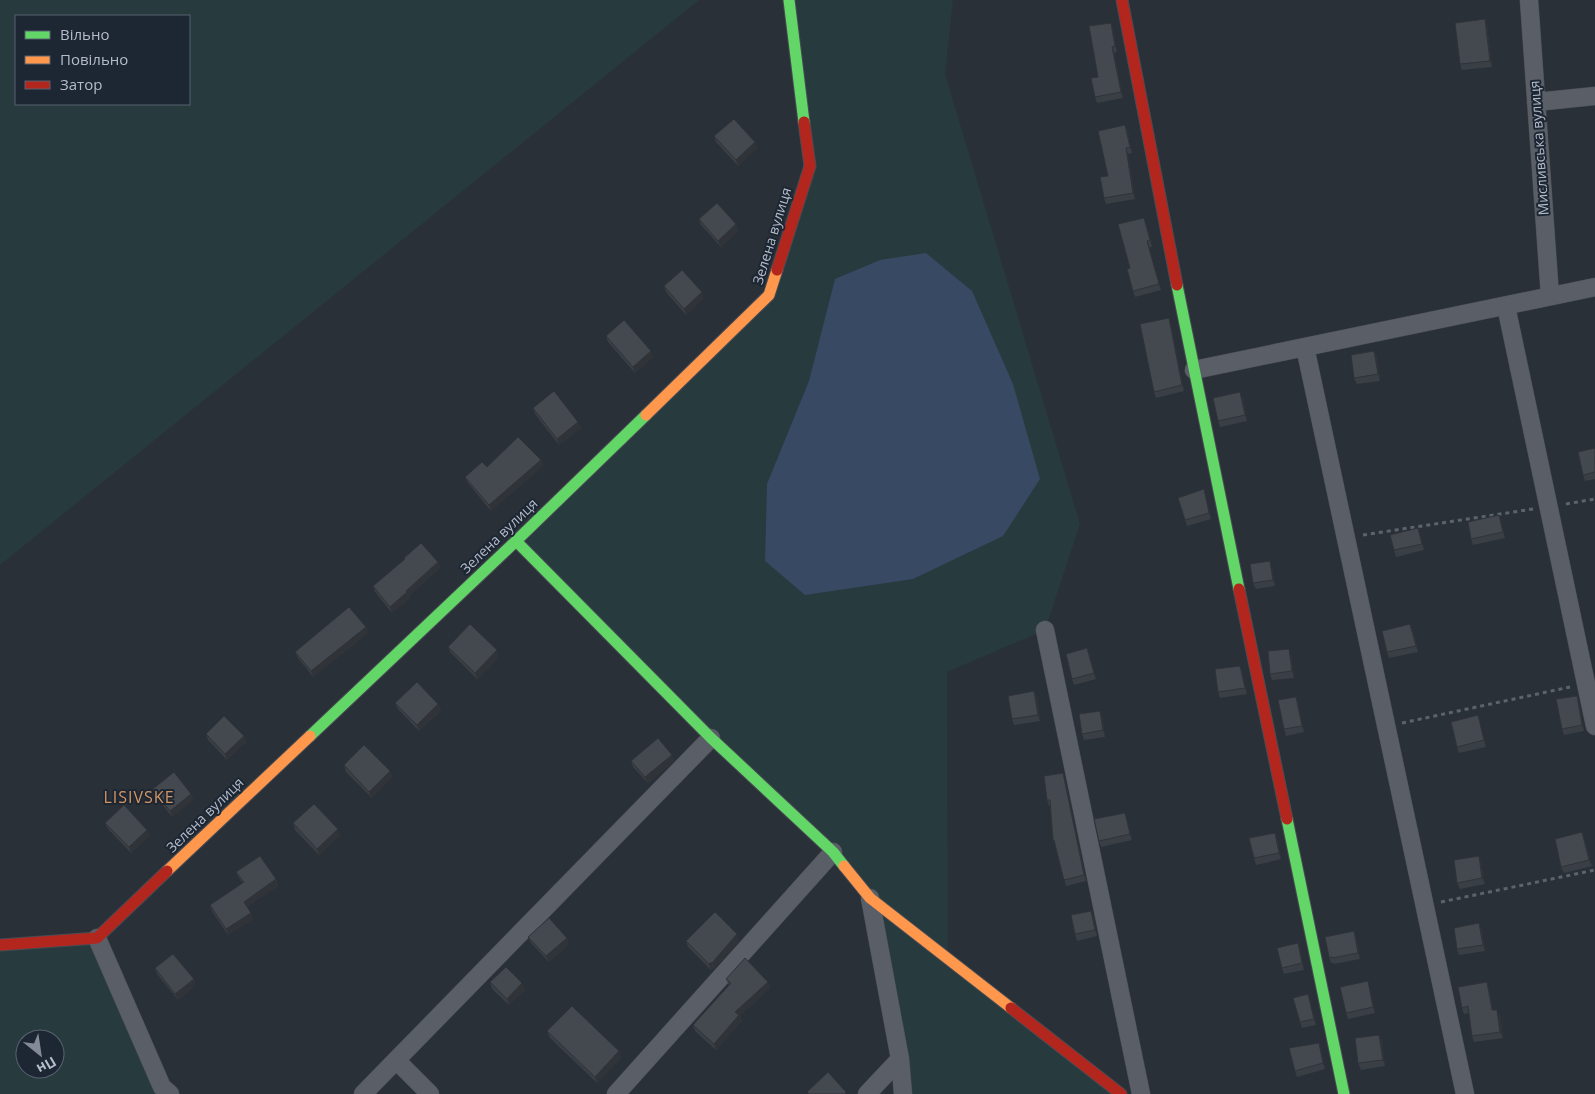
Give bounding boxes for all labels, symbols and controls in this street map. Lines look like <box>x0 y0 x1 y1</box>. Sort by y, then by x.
legend <box>15 15 190 105</box>
text: Вільно <box>60 24 109 44</box>
text: Повільно <box>60 49 128 69</box>
text: Затор <box>60 74 102 94</box>
street label: Мисливська вулиця <box>1524 80 1553 216</box>
street label: Зелена вулиця <box>748 185 795 287</box>
street label: Зелена вулиця <box>456 494 541 577</box>
street label: Зелена вулиця <box>162 773 247 856</box>
district label: LISIVSKE <box>103 786 175 808</box>
north arrow <box>15 1029 65 1079</box>
text: Пн <box>33 1053 60 1079</box>

